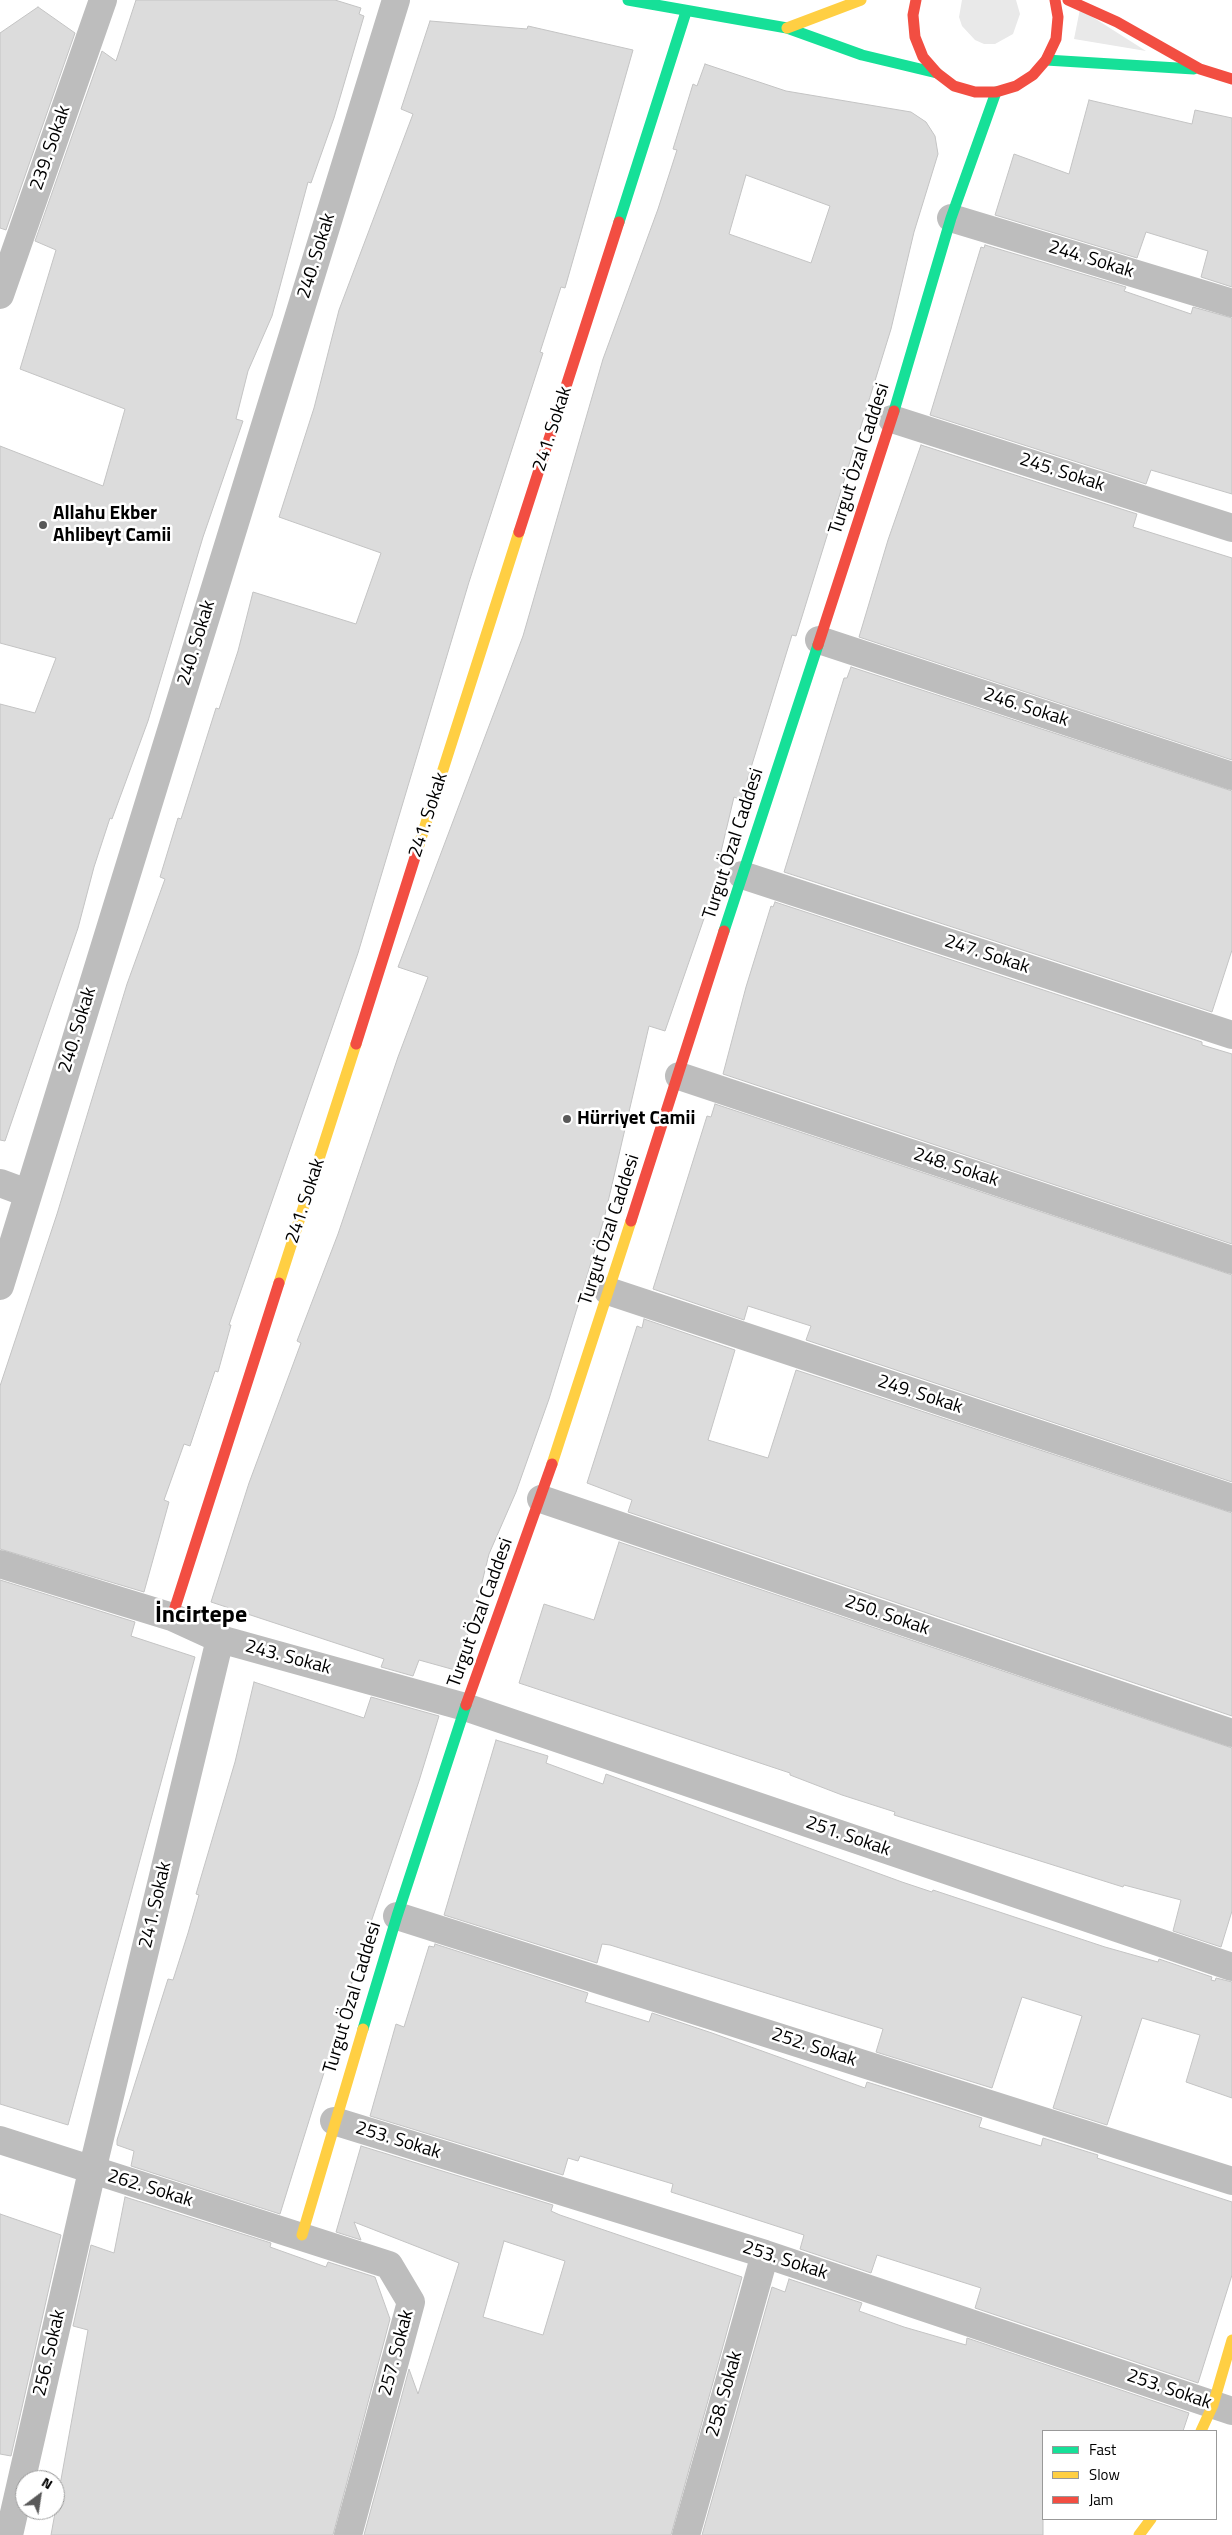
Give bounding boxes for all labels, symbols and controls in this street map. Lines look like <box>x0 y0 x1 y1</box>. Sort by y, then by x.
street label: 239. Sokak <box>26 103 76 193</box>
street label: 240. Sokak <box>293 210 341 302</box>
street label: 244. Sokak <box>1045 236 1137 284</box>
street label: Turgut Özal Caddesi <box>825 381 895 537</box>
street label: 241. Sokak <box>529 384 577 474</box>
street label: 245. Sokak <box>1017 449 1107 497</box>
place label: Allahu Ekber Ahlibeyt Camii <box>53 503 171 547</box>
marker: Allahu Ekber Ahlibeyt Camii <box>37 519 49 531</box>
street label: 240. Sokak <box>173 597 221 689</box>
street label: 246. Sokak <box>981 684 1071 732</box>
street label: Turgut Özal Caddesi <box>699 766 769 922</box>
street label: 241. Sokak <box>405 770 453 860</box>
street label: 247. Sokak <box>942 931 1032 979</box>
street label: 240. Sokak <box>54 984 102 1076</box>
place label: Hürriyet Camii <box>577 1108 695 1130</box>
marker: Hürriyet Camii <box>561 1113 573 1125</box>
street label: 248. Sokak <box>911 1144 1001 1192</box>
street label: Turgut Özal Caddesi <box>575 1152 645 1308</box>
street label: 241. Sokak <box>282 1156 330 1246</box>
street label: 249. Sokak <box>875 1371 965 1419</box>
street label: Turgut Özal Caddesi <box>443 1535 519 1691</box>
street label: 250. Sokak <box>842 1591 932 1641</box>
district label: İncirtepe <box>155 1602 247 1630</box>
street label: 243. Sokak <box>242 1636 334 1680</box>
street label: 251. Sokak <box>803 1812 893 1862</box>
street label: 241. Sokak <box>135 1859 177 1951</box>
street label: Turgut Özal Caddesi <box>319 1919 387 2077</box>
street label: 252. Sokak <box>769 2024 859 2072</box>
street label: 253. Sokak <box>352 2117 444 2165</box>
street label: 262. Sokak <box>104 2165 196 2213</box>
street label: 253. Sokak <box>740 2237 830 2285</box>
street label: 256. Sokak <box>29 2307 71 2399</box>
street label: 257. Sokak <box>375 2307 419 2399</box>
street label: 258. Sokak <box>702 2348 748 2440</box>
street label: 253. Sokak <box>1124 2365 1214 2415</box>
legend <box>1042 2430 1217 2520</box>
text: Fast <box>1089 2438 1116 2461</box>
text: Slow <box>1089 2463 1120 2486</box>
north arrow <box>15 2470 65 2520</box>
text: N <box>38 2471 57 2494</box>
text: Jam <box>1089 2488 1113 2511</box>

